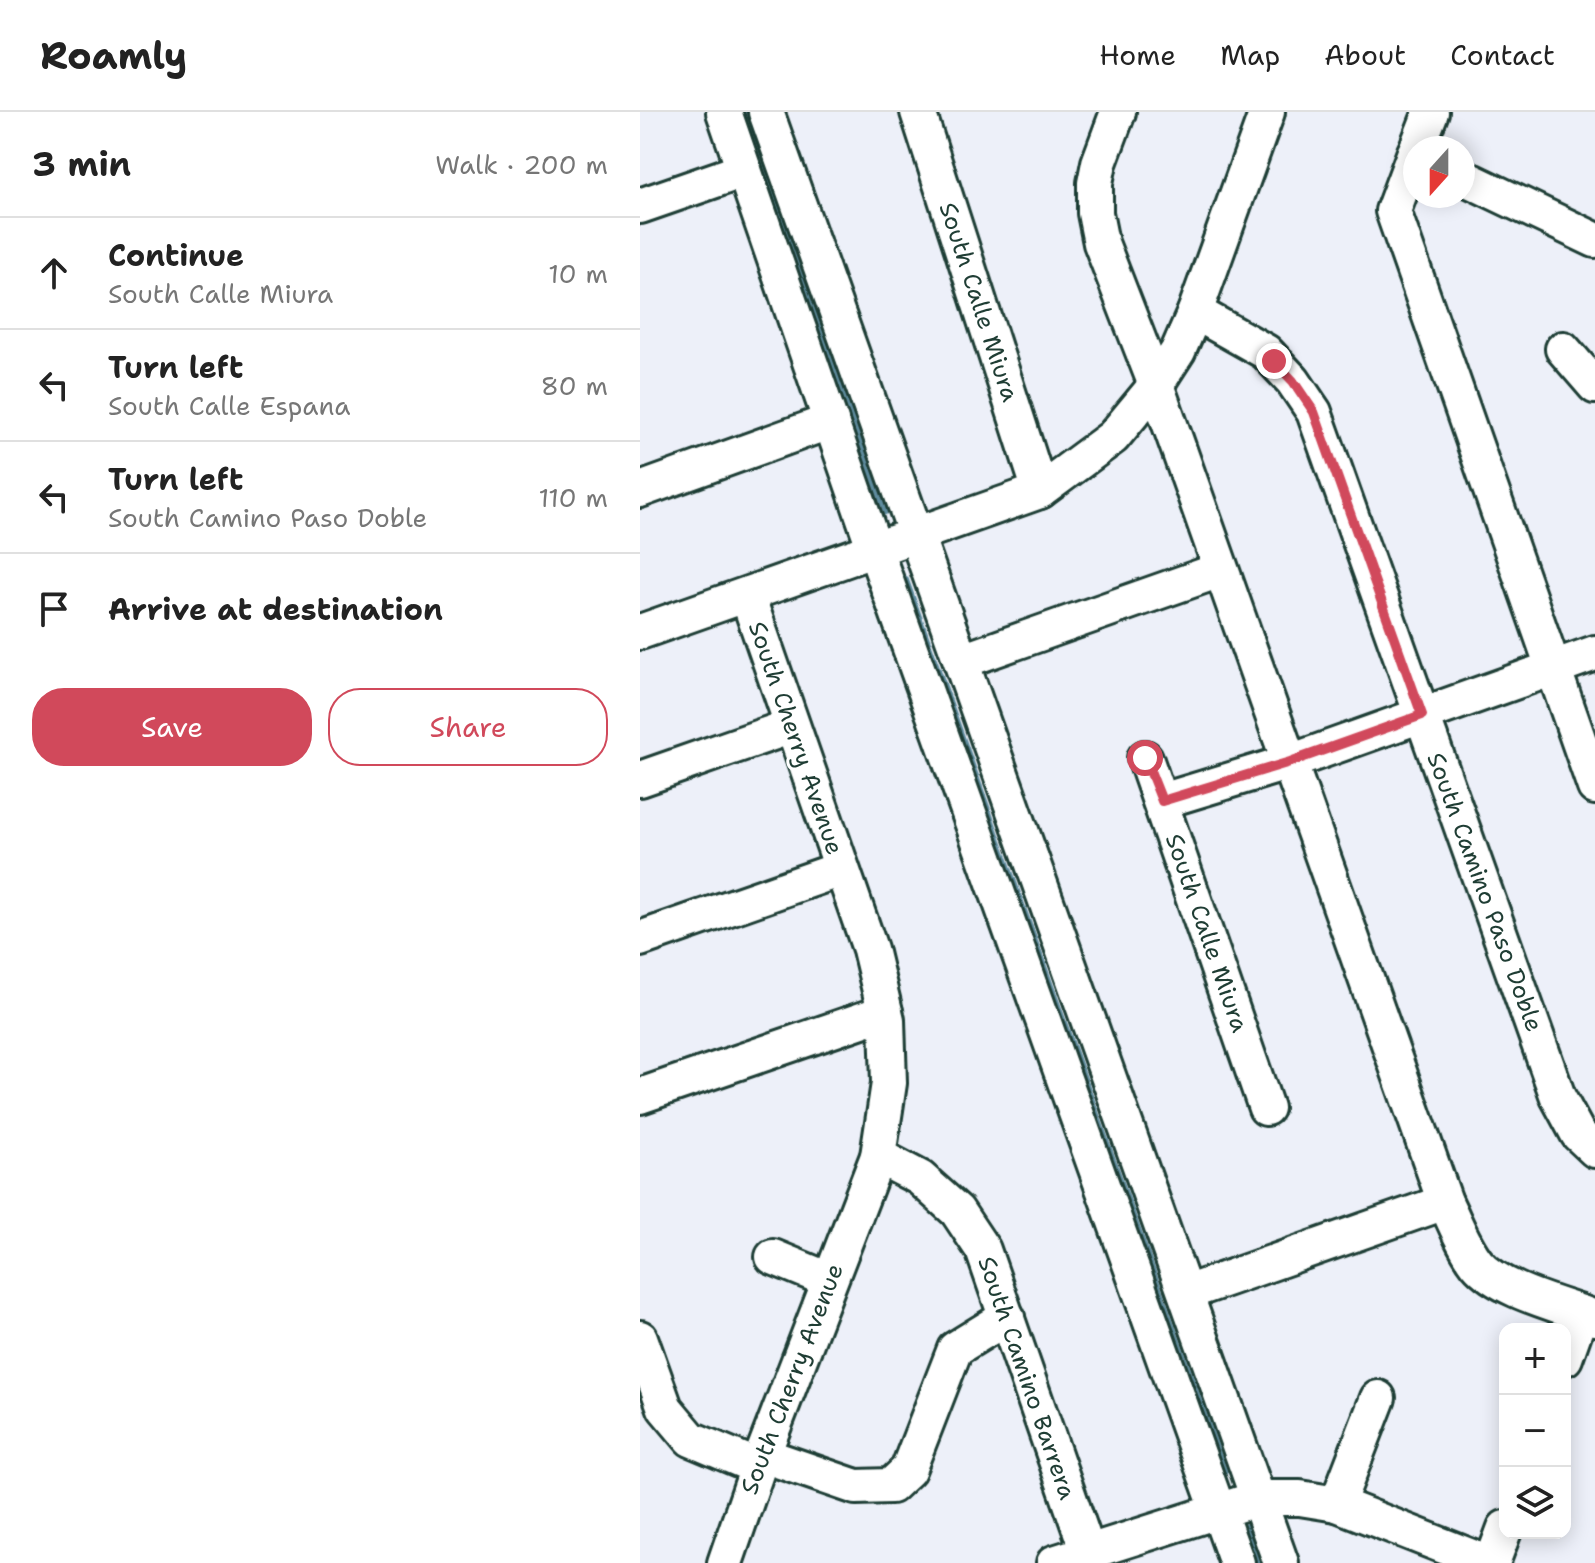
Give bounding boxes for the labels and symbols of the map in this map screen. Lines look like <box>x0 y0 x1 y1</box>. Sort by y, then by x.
north arrow <box>1403 136 1475 208</box>
street label: South Calle Miura <box>932 198 1026 406</box>
route end <box>1256 343 1292 379</box>
street label: South Cherry Avenue <box>741 617 851 859</box>
route start <box>1127 740 1163 776</box>
street label: South Camino Paso Doble <box>1420 748 1550 1036</box>
street label: South Calle Miura <box>1158 830 1256 1037</box>
street label: South Camino Barrera <box>970 1252 1084 1504</box>
street label: South Cherry Avenue <box>733 1259 851 1499</box>

